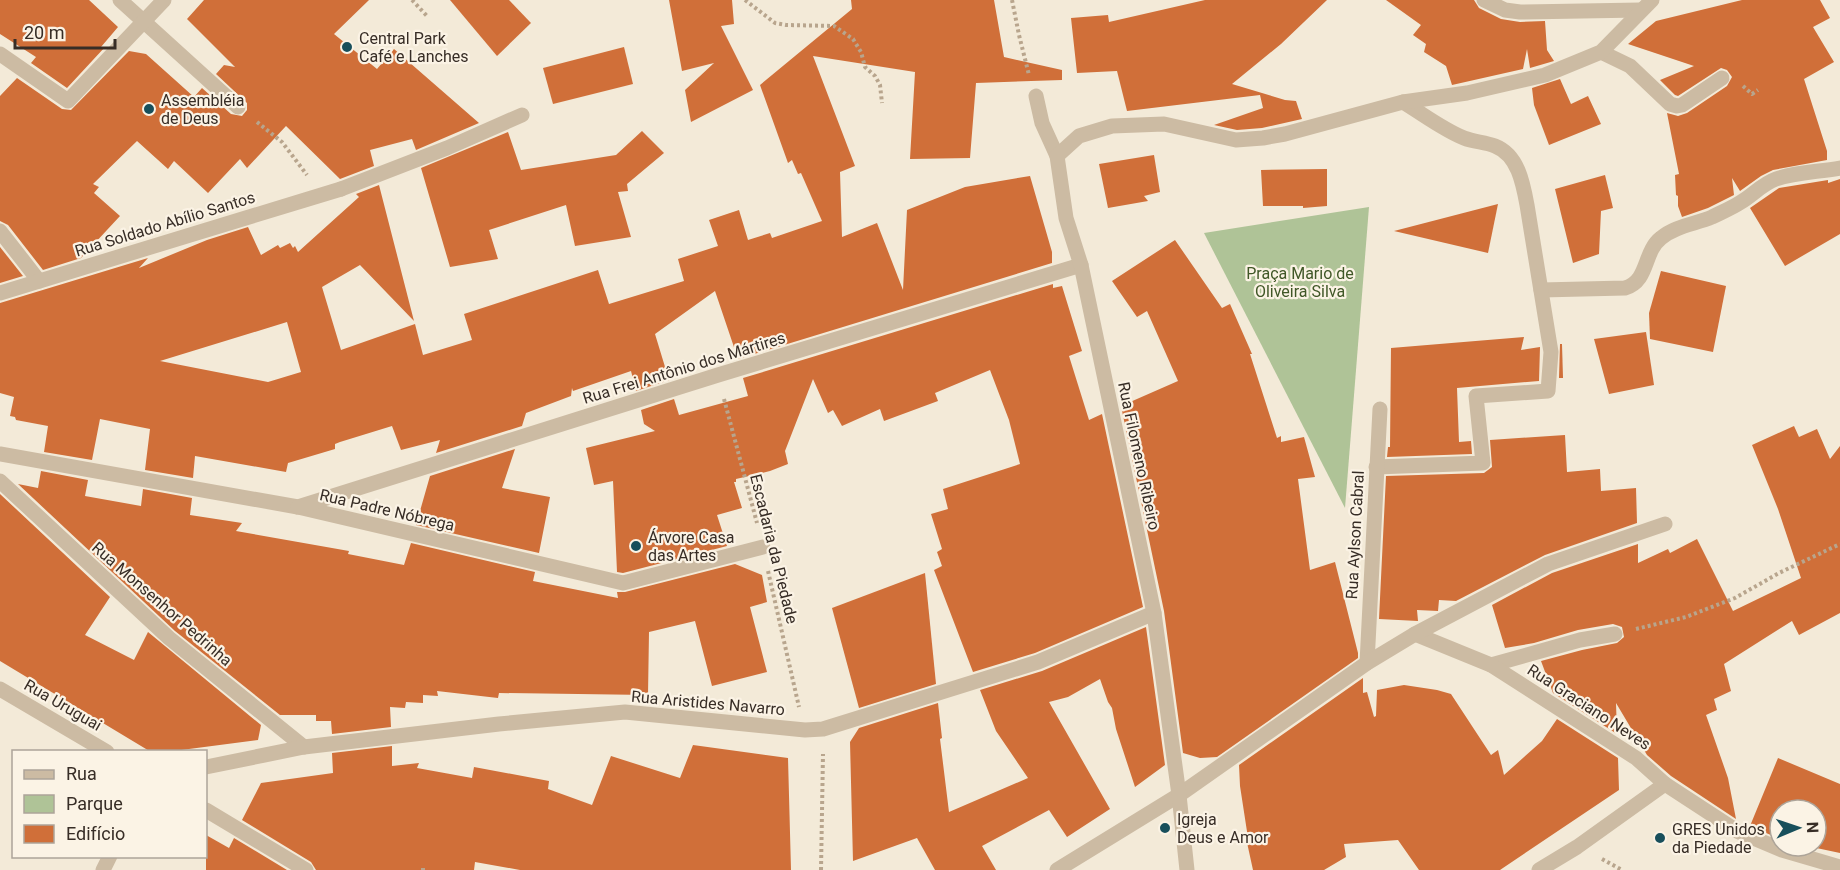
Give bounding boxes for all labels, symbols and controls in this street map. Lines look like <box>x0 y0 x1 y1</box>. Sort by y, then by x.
scale bar <box>15 12 116 50</box>
text: 20 m <box>24 22 64 43</box>
place label: Central Park Café e Lanches <box>359 29 468 66</box>
marker: Central Park Café e Lanches <box>340 40 354 54</box>
place label: Assembléia de Deus <box>161 91 244 128</box>
marker: Assembléia de Deus <box>142 102 156 116</box>
street label: Rua Soldado Abílio Santos <box>73 188 257 260</box>
park label: Praça Mario de Oliveira Silva <box>1246 264 1354 301</box>
street label: Rua Frei Antônio dos Mártires <box>580 328 788 408</box>
street label: Rua Filomeno Ribeiro <box>1114 380 1164 532</box>
street label: Rua Aylson Cabral <box>1342 470 1368 600</box>
street label: Escadaria da Piedade <box>746 472 802 626</box>
street label: Rua Padre Nóbrega <box>318 485 456 535</box>
place label: Árvore Casa das Artes <box>648 528 735 565</box>
street label: Rua Monsenhor Pedrinha <box>88 538 236 670</box>
marker: Árvore Casa das Artes <box>629 539 643 553</box>
street label: Rua Graciano Neves <box>1524 660 1654 754</box>
street label: Rua Uruguai <box>21 675 105 735</box>
street label: Rua Aristides Navarro <box>630 687 786 719</box>
legend <box>12 750 207 858</box>
text: Rua <box>66 763 97 784</box>
text: Parque <box>66 793 123 814</box>
north arrow <box>1768 798 1828 858</box>
place label: Igreja Deus e Amor <box>1177 810 1269 847</box>
place label: GRES Unidos da Piedade <box>1672 820 1765 857</box>
marker: Igreja Deus e Amor <box>1158 821 1172 835</box>
text: N <box>1803 822 1822 833</box>
text: Edifício <box>66 823 125 844</box>
marker: GRES Unidos da Piedade <box>1653 831 1667 845</box>

